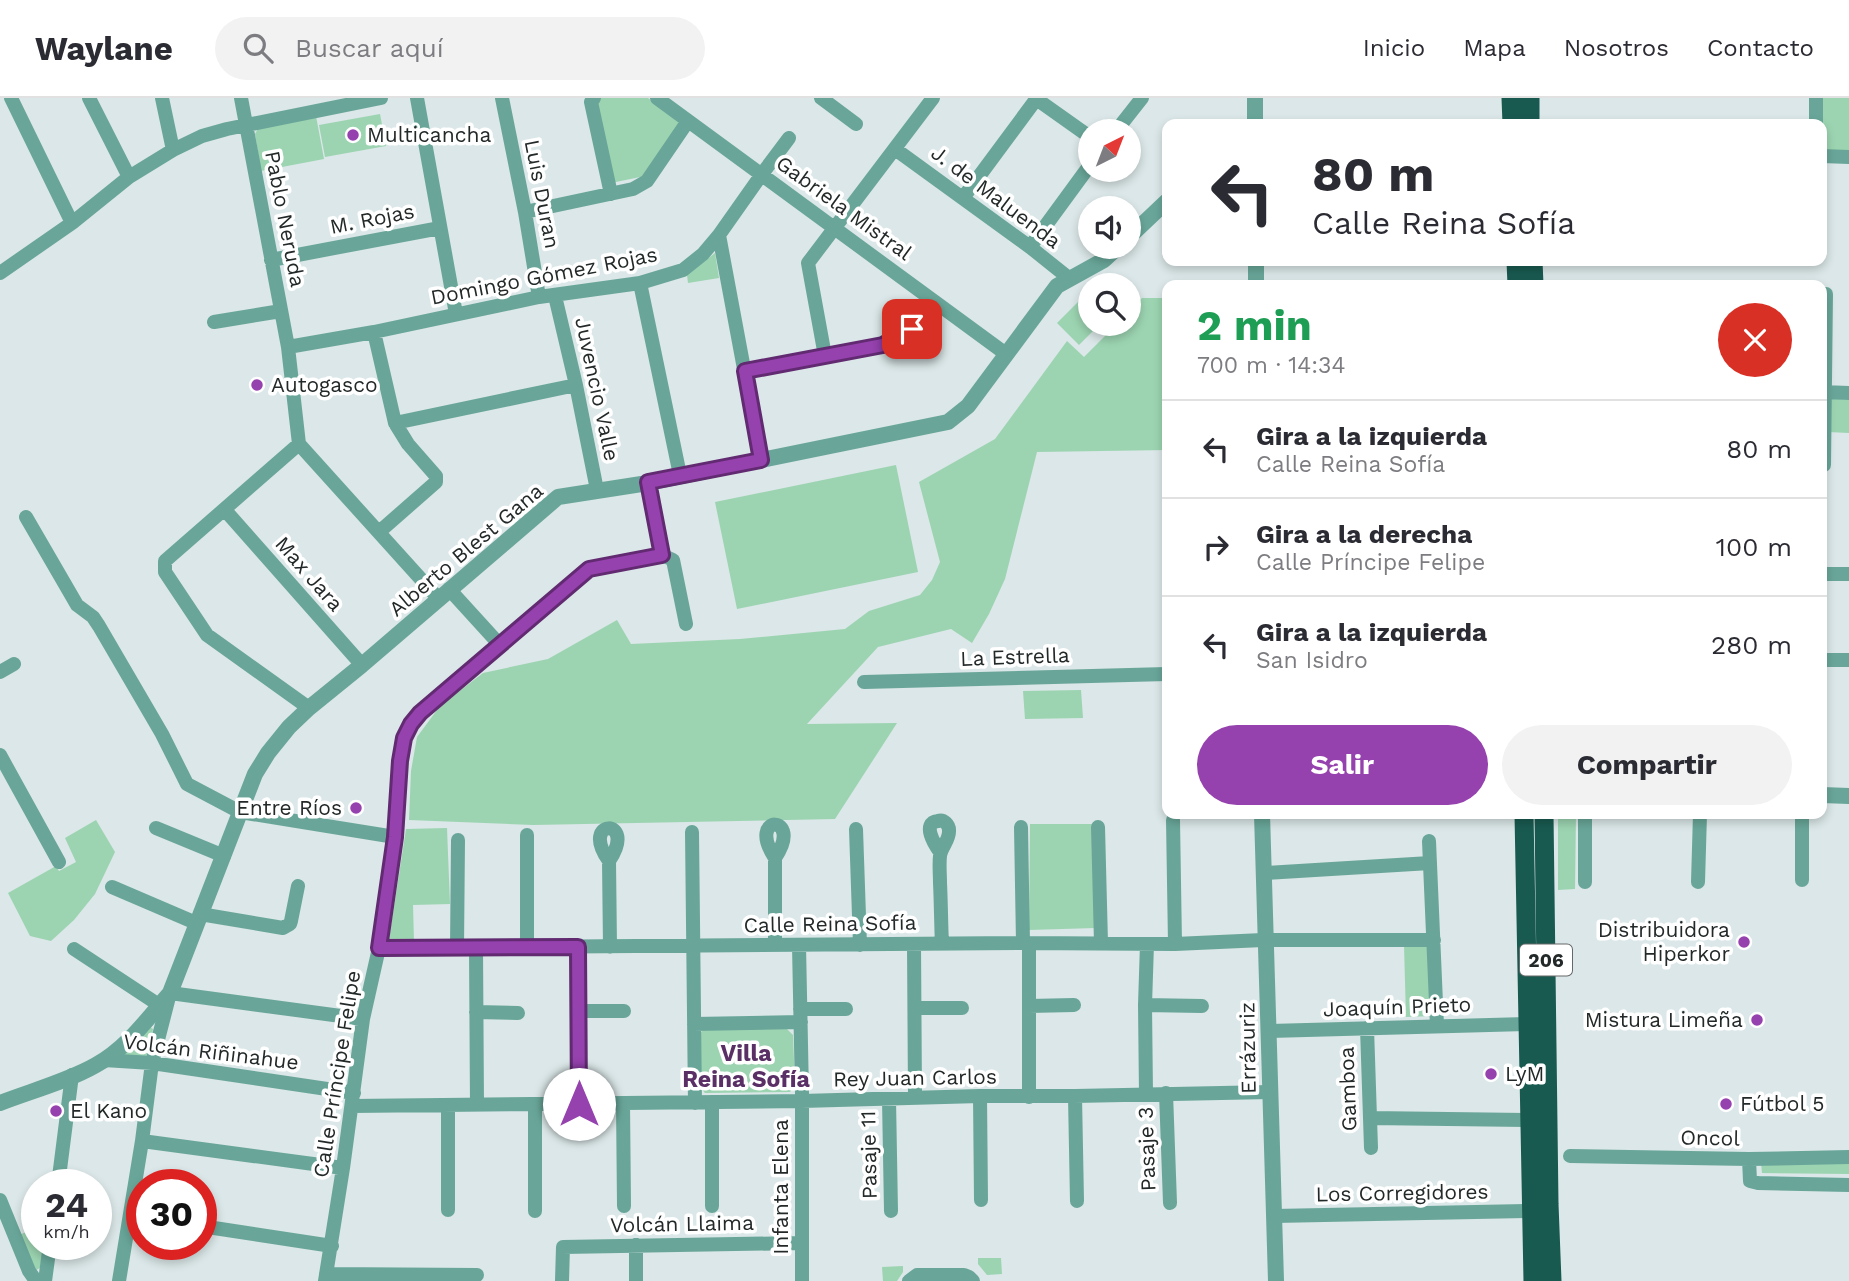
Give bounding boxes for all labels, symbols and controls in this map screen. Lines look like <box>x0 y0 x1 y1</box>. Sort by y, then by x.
search box <box>215 17 705 80</box>
text: Waylane <box>35 29 173 68</box>
icon: search <box>239 29 277 67</box>
text: Buscar aquí <box>295 33 444 63</box>
text: Inicio <box>1363 34 1425 62</box>
text: Mapa <box>1463 34 1526 62</box>
text: Nosotros <box>1564 34 1669 62</box>
text: Contacto <box>1707 34 1814 62</box>
north arrow <box>1078 119 1141 182</box>
map controls <box>1078 119 1141 336</box>
place label: Multicancha <box>367 122 492 147</box>
marker: Multicancha <box>345 127 361 143</box>
street label: Luis Duran <box>520 137 565 250</box>
street label: J. de Maluenda <box>927 140 1066 254</box>
text: 80 m <box>1312 145 1434 203</box>
icon: left <box>1197 147 1288 238</box>
street label: Pablo Neruda <box>260 149 311 289</box>
street label: Gabriela Mistral <box>772 150 917 266</box>
button: sound <box>1078 196 1141 259</box>
street label: M. Rojas <box>328 198 416 239</box>
text: Calle Reina Sofía <box>1312 204 1575 242</box>
street label: Domingo Gómez Rojas <box>428 241 659 310</box>
button: search <box>1078 273 1141 336</box>
pin <box>882 299 942 359</box>
text: 2 min <box>1197 301 1312 350</box>
button: close <box>1718 303 1792 377</box>
icon: arrive <box>893 310 931 348</box>
street label: Juvencio Valle <box>570 315 625 463</box>
text: 700 m · 14:34 <box>1197 352 1346 379</box>
place label: Autogasco <box>271 372 378 397</box>
marker: Autogasco <box>249 377 265 393</box>
text: Gira a la izquierda <box>1256 421 1487 451</box>
icon: left <box>1197 430 1235 468</box>
text: 80 m <box>1726 434 1792 464</box>
text: Calle Reina Sofía <box>1256 451 1445 478</box>
street label: Alberto Blest Gana <box>384 478 548 621</box>
text: Gira a la derecha <box>1256 519 1472 549</box>
icon: right <box>1197 528 1235 566</box>
street label: Max Jara <box>270 531 349 616</box>
text: 100 m <box>1716 532 1792 562</box>
text: Calle Príncipe Felipe <box>1256 549 1485 576</box>
text: Gira a la izquierda <box>1256 617 1487 647</box>
icon: left <box>1197 626 1235 664</box>
text: 280 m <box>1711 630 1792 660</box>
street label: La Estrella <box>960 642 1070 671</box>
text: San Isidro <box>1256 647 1368 674</box>
button: Salir <box>1197 725 1488 805</box>
button: Compartir <box>1502 725 1792 805</box>
place label: Entre Ríos <box>236 795 342 820</box>
marker: Entre Ríos <box>348 800 364 816</box>
street label: Calle Reina Sofía <box>743 909 917 938</box>
place label: Distribuidora Hiperkor <box>1598 917 1730 966</box>
marker: Distribuidora Hiperkor <box>1736 934 1752 950</box>
road number: 206 <box>1520 944 1572 975</box>
street label: Calle Príncipe Felipe <box>308 969 365 1179</box>
street label: Joaquín Prieto <box>1322 991 1471 1022</box>
street label: Errázuriz <box>1234 1002 1261 1094</box>
place label: Mistura Limeña <box>1585 1007 1743 1032</box>
marker: Mistura Limeña <box>1749 1012 1765 1028</box>
street label: Volcán Riñinahue <box>122 1028 300 1075</box>
district label: Villa Reina Sofía <box>682 1040 811 1093</box>
street label: Gamboa <box>1334 1046 1361 1132</box>
place label: LyM <box>1505 1061 1544 1086</box>
street label: Rey Juan Carlos <box>833 1064 997 1091</box>
marker: LyM <box>1483 1066 1499 1082</box>
position arrow <box>542 1067 616 1141</box>
place label: Fútbol 5 <box>1740 1091 1825 1116</box>
marker: Fútbol 5 <box>1718 1096 1734 1112</box>
place label: El Kano <box>70 1098 147 1123</box>
marker: El Kano <box>48 1103 64 1119</box>
street label: Pasaje 3 <box>1133 1106 1160 1192</box>
street label: Pasaje 11 <box>855 1111 882 1199</box>
street label: Infanta Elena <box>768 1119 793 1255</box>
street label: Oncol <box>1680 1124 1740 1151</box>
speed limit sign: 30 <box>126 1169 217 1260</box>
street label: Los Corregidores <box>1315 1178 1489 1207</box>
text: 24 <box>45 1184 88 1226</box>
street label: Volcán Llaima <box>610 1210 754 1237</box>
text: km/h <box>43 1221 90 1242</box>

